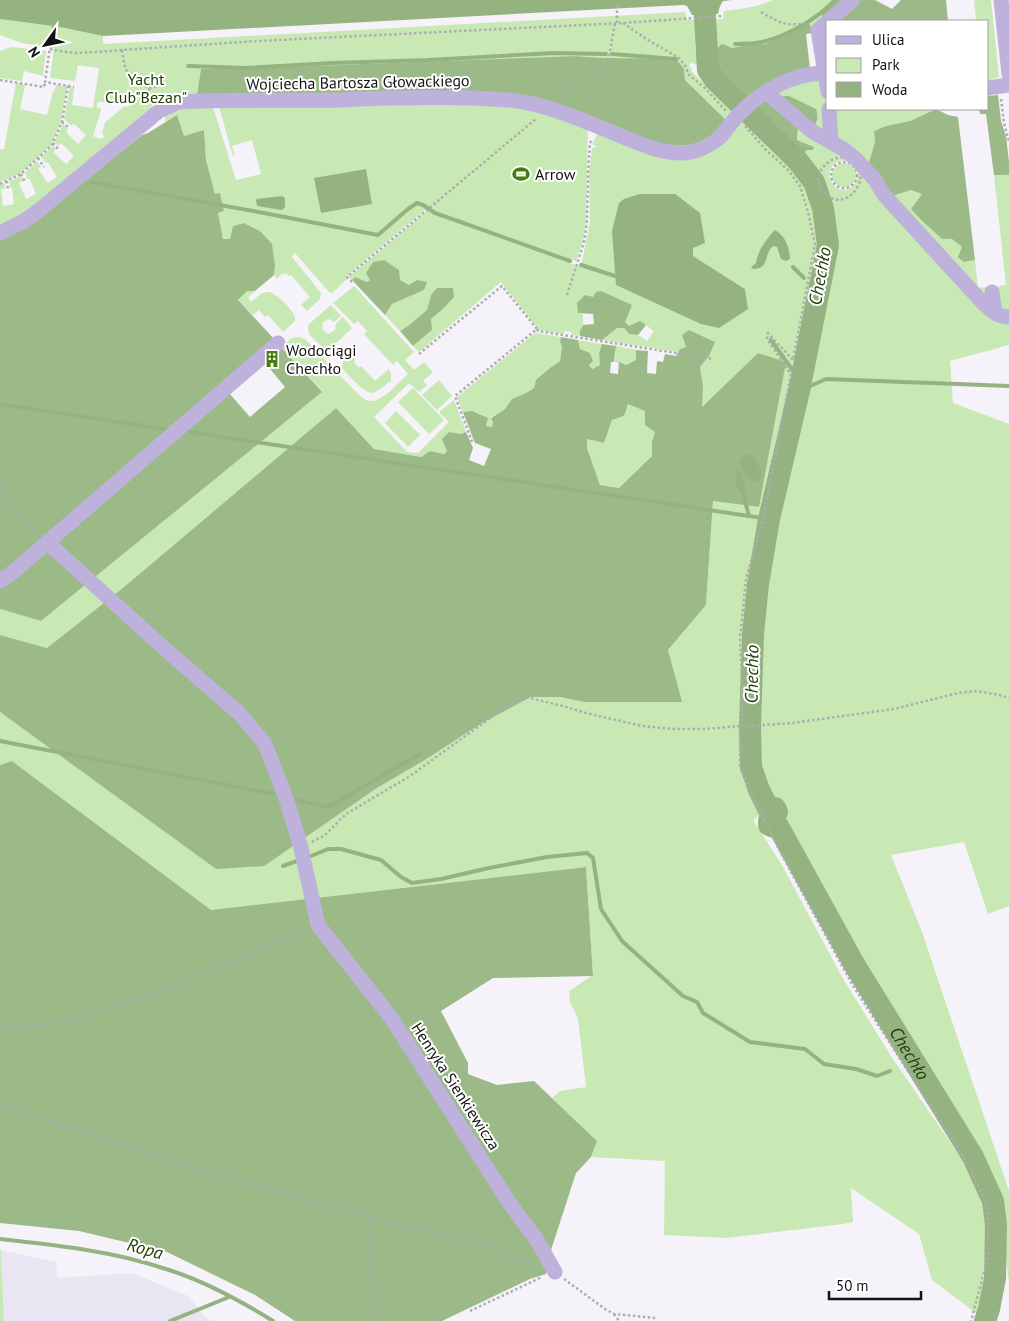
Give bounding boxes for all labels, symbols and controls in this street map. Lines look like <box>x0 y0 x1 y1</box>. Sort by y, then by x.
north arrow <box>20 20 70 70</box>
legend <box>826 20 989 110</box>
text: Ulica <box>872 30 904 49</box>
text: N <box>24 43 44 61</box>
text: Park <box>872 55 900 74</box>
park label: Yacht Club"Bezan" <box>105 69 187 107</box>
street label: Wojciecha Bartosza Głowackiego <box>246 70 470 94</box>
text: Woda <box>872 80 907 99</box>
sports icon: Arrow <box>511 164 531 184</box>
place label: Arrow <box>535 164 576 184</box>
water label: Chechło <box>803 245 836 307</box>
place label: Wodociągi Chechło <box>286 340 357 378</box>
building icon: Wodociągi Chechło <box>262 349 282 369</box>
water label: Chechło <box>739 644 764 703</box>
street label: Henryka Sienkiewicza <box>407 1018 505 1154</box>
water label: Chechło <box>884 1022 935 1084</box>
water label: Ropa <box>125 1233 166 1264</box>
scale bar <box>829 1268 922 1300</box>
text: 50 m <box>836 1276 869 1295</box>

